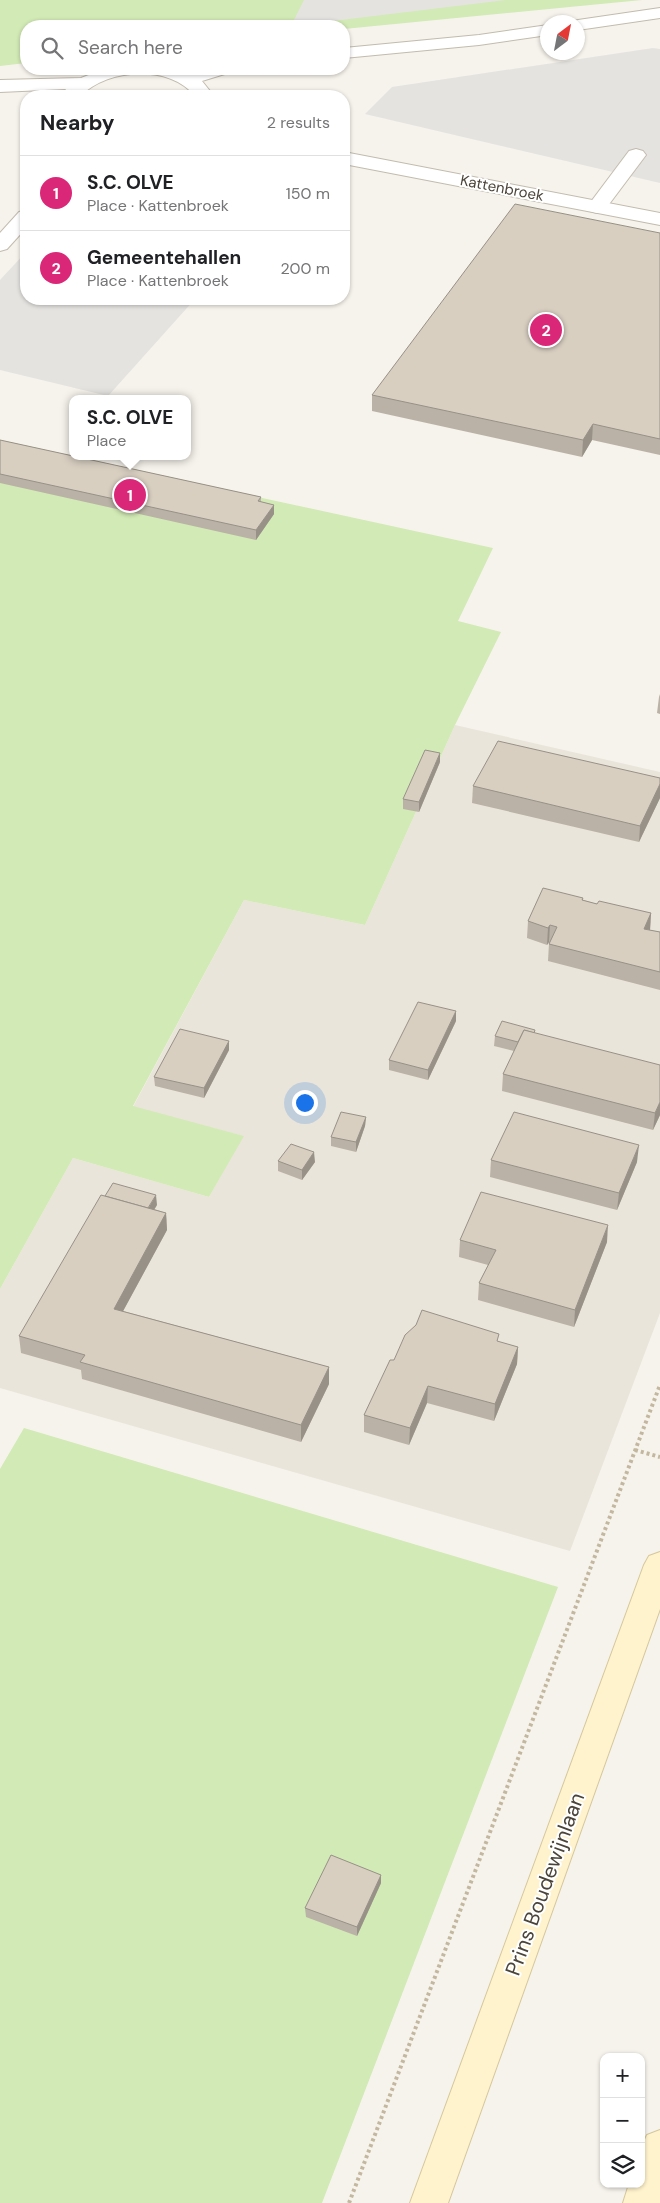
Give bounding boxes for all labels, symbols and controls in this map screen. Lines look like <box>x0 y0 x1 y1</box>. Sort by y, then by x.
north arrow <box>540 15 585 60</box>
search box <box>20 20 350 75</box>
icon: search <box>38 34 66 62</box>
text: Search here <box>78 35 183 60</box>
text: Nearby <box>40 109 114 137</box>
text: 2 results <box>267 112 330 133</box>
text: S.C. OLVE <box>87 170 174 195</box>
street label: Kattenbroek <box>459 170 546 206</box>
text: 1 <box>53 183 59 204</box>
text: 150 m <box>286 183 330 204</box>
text: Place · Kattenbroek <box>87 195 229 216</box>
text: Gemeentehallen <box>87 245 241 270</box>
text: 2 <box>51 258 61 279</box>
text: 200 m <box>281 258 330 279</box>
text: Place · Kattenbroek <box>87 270 229 291</box>
pin: 2 <box>530 311 562 349</box>
popup <box>69 395 191 460</box>
text: S.C. OLVE <box>87 405 173 430</box>
text: Place <box>87 430 126 451</box>
pin: 1 <box>114 476 146 514</box>
your location <box>292 1090 318 1116</box>
street label: Prins Boudewijnlaan <box>499 1789 591 1979</box>
map controls <box>600 2053 645 2188</box>
button: + <box>600 2053 645 2098</box>
button: − <box>600 2098 645 2143</box>
button: layers <box>600 2143 645 2188</box>

